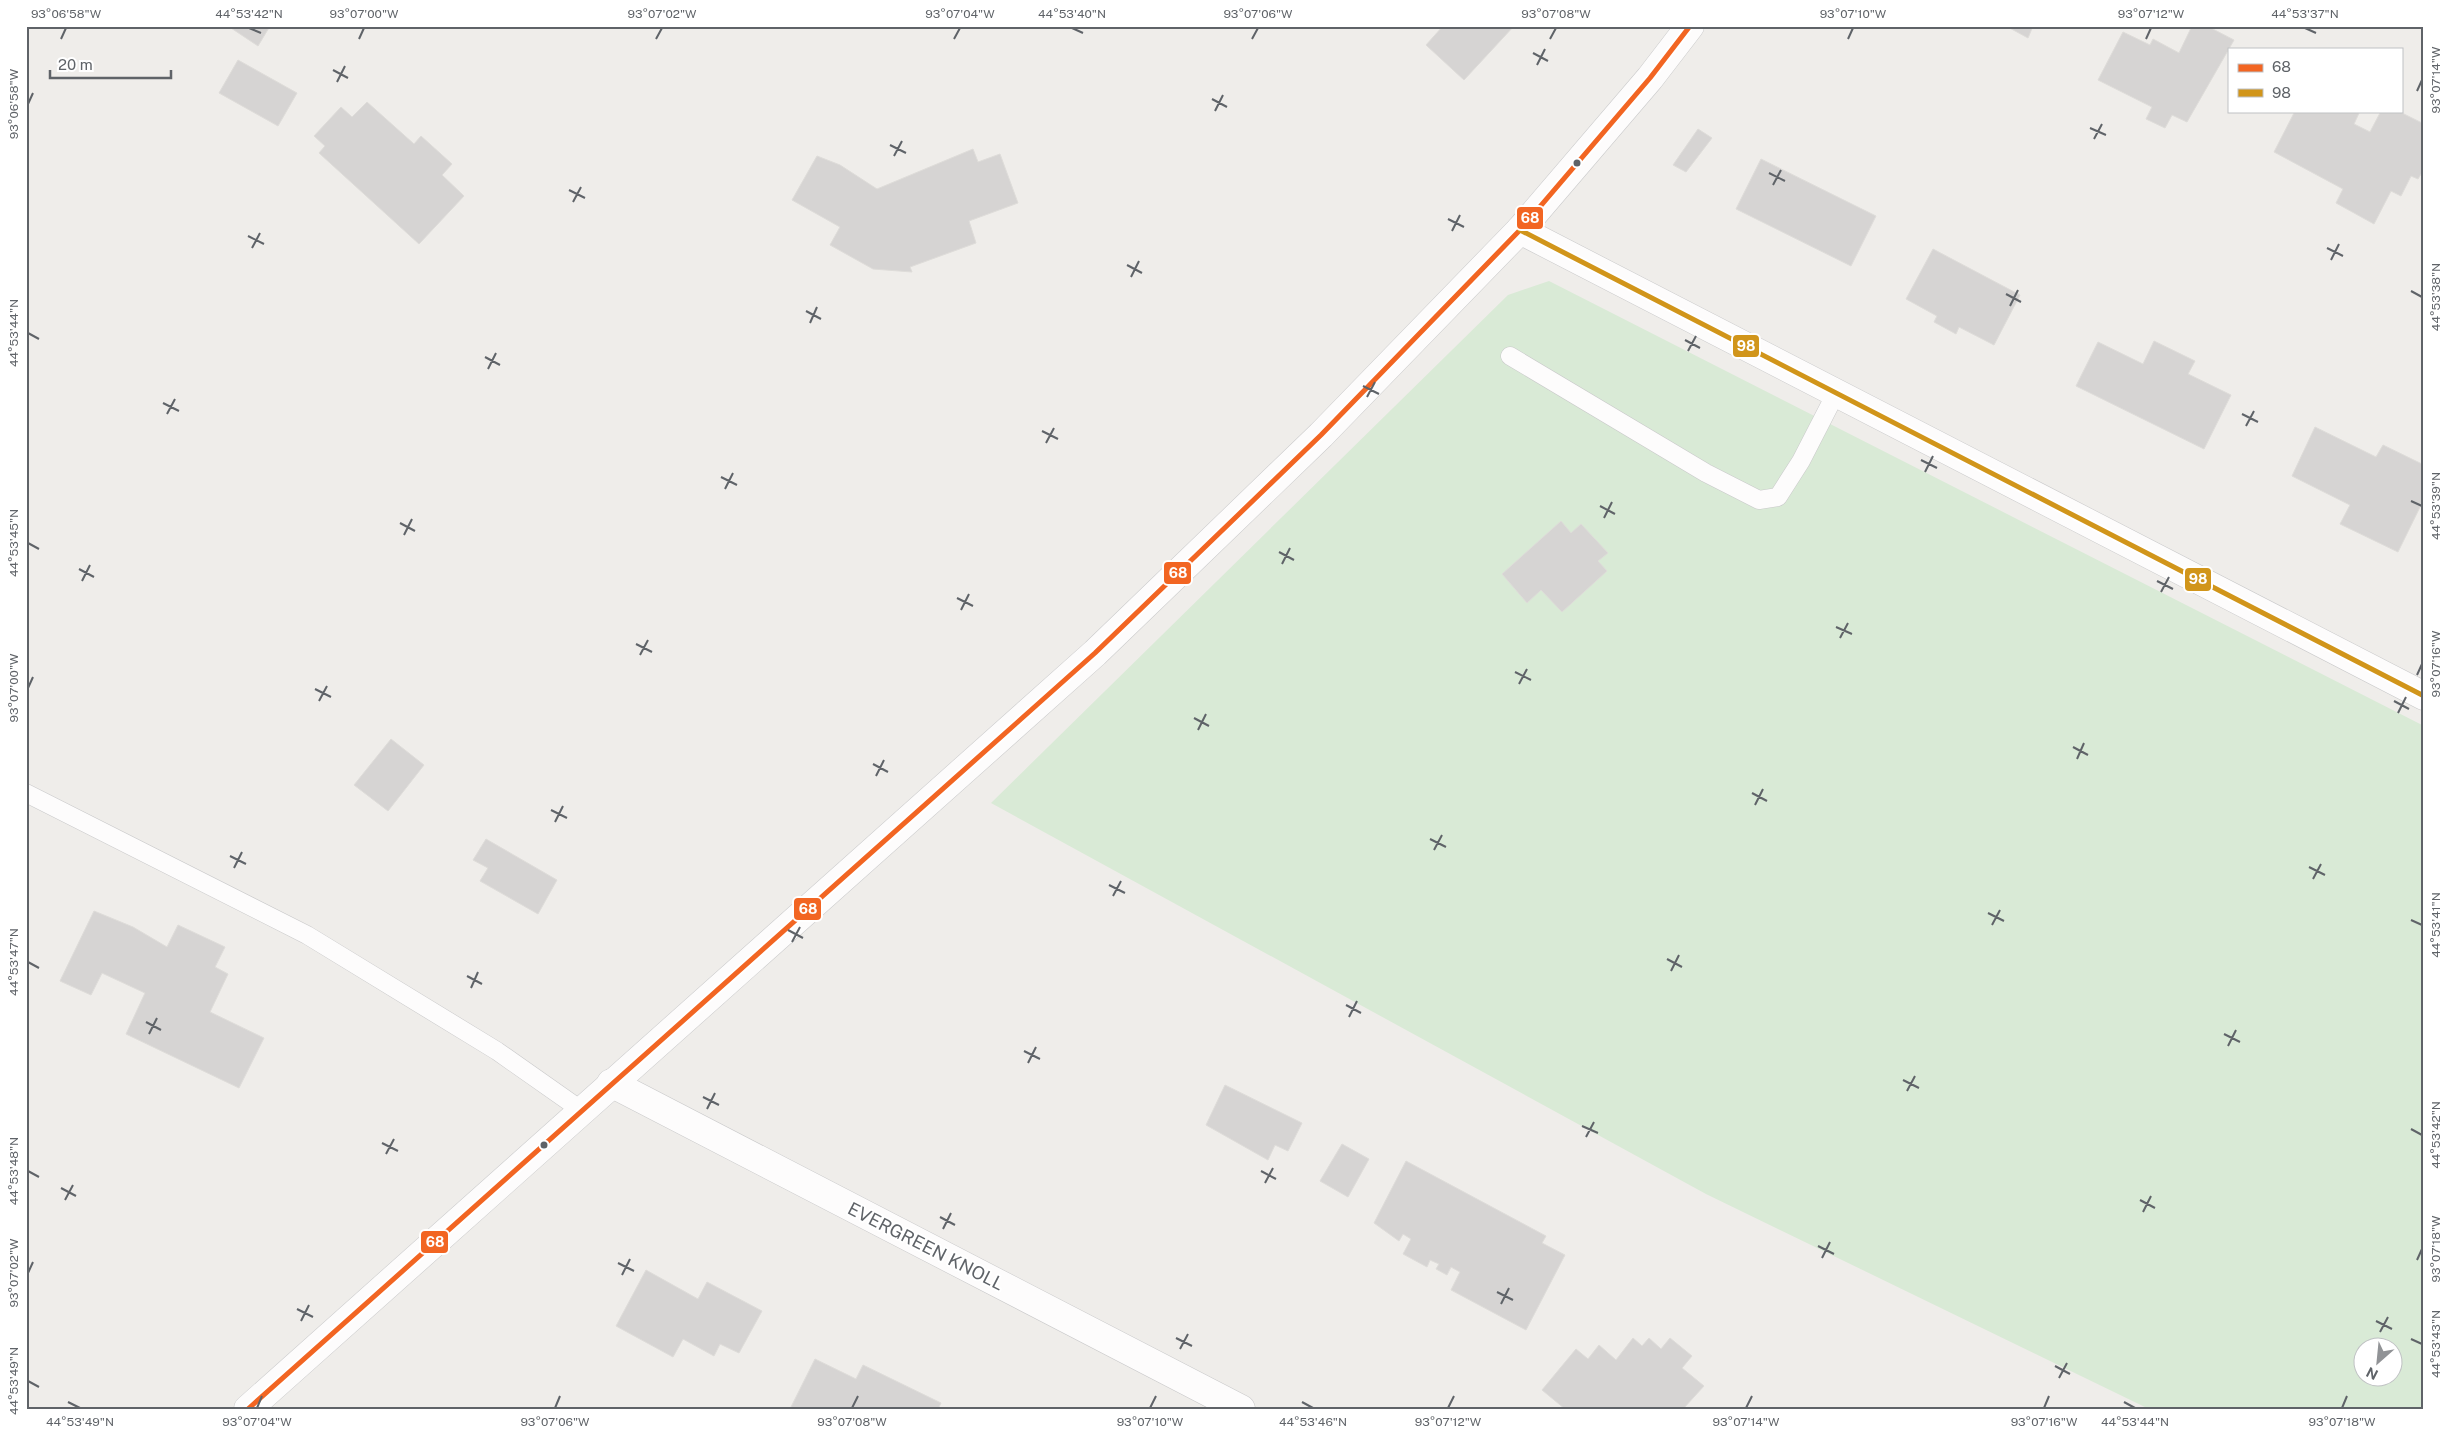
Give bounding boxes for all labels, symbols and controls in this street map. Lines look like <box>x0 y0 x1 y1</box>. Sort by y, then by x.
text: 93°06'58"W <box>31 7 102 21</box>
text: 44°53'42"N <box>215 7 283 21</box>
text: 93°07'00"W <box>330 7 399 21</box>
text: 93°07'02"W <box>628 7 697 21</box>
text: 93°07'04"W <box>925 7 995 21</box>
text: 44°53'40"N <box>1038 7 1106 21</box>
text: 93°07'06"W <box>1223 7 1293 21</box>
text: 93°07'08"W <box>1521 7 1591 21</box>
text: 93°07'10"W <box>1820 7 1887 21</box>
text: 93°07'12"W <box>2118 7 2185 21</box>
text: 44°53'37"N <box>2271 7 2339 21</box>
text: 93°07'14"W <box>2429 46 2443 113</box>
scale bar <box>50 48 171 80</box>
legend <box>2228 48 2402 112</box>
text: 20 m <box>58 56 93 73</box>
text: 68 <box>2272 58 2291 75</box>
text: 93°06'58"W <box>7 68 21 139</box>
text: 98 <box>2272 84 2291 101</box>
unlabelled marker <box>1572 158 1582 168</box>
line badge: 68 <box>1516 206 1544 230</box>
text: 68 <box>1521 210 1539 226</box>
text: 44°53'38"N <box>2429 263 2443 331</box>
text: 44°53'44"N <box>7 299 21 367</box>
line badge: 98 <box>1732 334 1760 358</box>
text: 98 <box>1737 338 1755 354</box>
text: 44°53'39"N <box>2429 472 2443 540</box>
text: 44°53'45"N <box>7 509 21 577</box>
line badge: 68 <box>1163 561 1192 585</box>
text: 68 <box>1169 565 1187 581</box>
line badge: 98 <box>2184 567 2212 592</box>
text: 98 <box>2189 571 2207 587</box>
text: 93°07'16"W <box>2429 630 2443 697</box>
text: 93°07'00"W <box>7 653 21 723</box>
text: 44°53'41"N <box>2429 892 2443 958</box>
line badge: 68 <box>793 897 822 921</box>
text: 68 <box>799 901 817 917</box>
text: 44°53'47"N <box>7 928 21 996</box>
text: 44°53'42"N <box>2429 1101 2443 1169</box>
text: 44°53'48"N <box>7 1137 21 1205</box>
unlabelled marker <box>539 1140 549 1150</box>
street label: EVERGREEN KNOLL <box>844 1198 1008 1294</box>
text: 93°07'18"W <box>2429 1215 2443 1283</box>
line badge: 68 <box>420 1230 449 1254</box>
text: 68 <box>426 1234 444 1250</box>
text: 93°07'02"W <box>7 1238 21 1307</box>
text: 44°53'43"N <box>2429 1310 2443 1378</box>
north arrow <box>2352 1338 2402 1388</box>
text: 44°53'49"N <box>7 1347 21 1415</box>
text: N <box>2364 1364 2381 1383</box>
text: 44°53'49"N <box>46 1415 114 1429</box>
text: 93°07'04"W <box>222 1415 292 1429</box>
text: 93°07'06"W <box>520 1415 590 1429</box>
text: 93°07'08"W <box>817 1415 887 1429</box>
text: 93°07'10"W <box>1117 1415 1184 1429</box>
text: 44°53'46"N <box>1279 1415 1347 1429</box>
text: 93°07'12"W <box>1415 1415 1482 1429</box>
text: 93°07'14"W <box>1713 1415 1780 1429</box>
text: 93°07'16"W <box>2011 1415 2078 1429</box>
text: 44°53'44"N <box>2101 1415 2169 1429</box>
text: 93°07'18"W <box>2308 1415 2376 1429</box>

